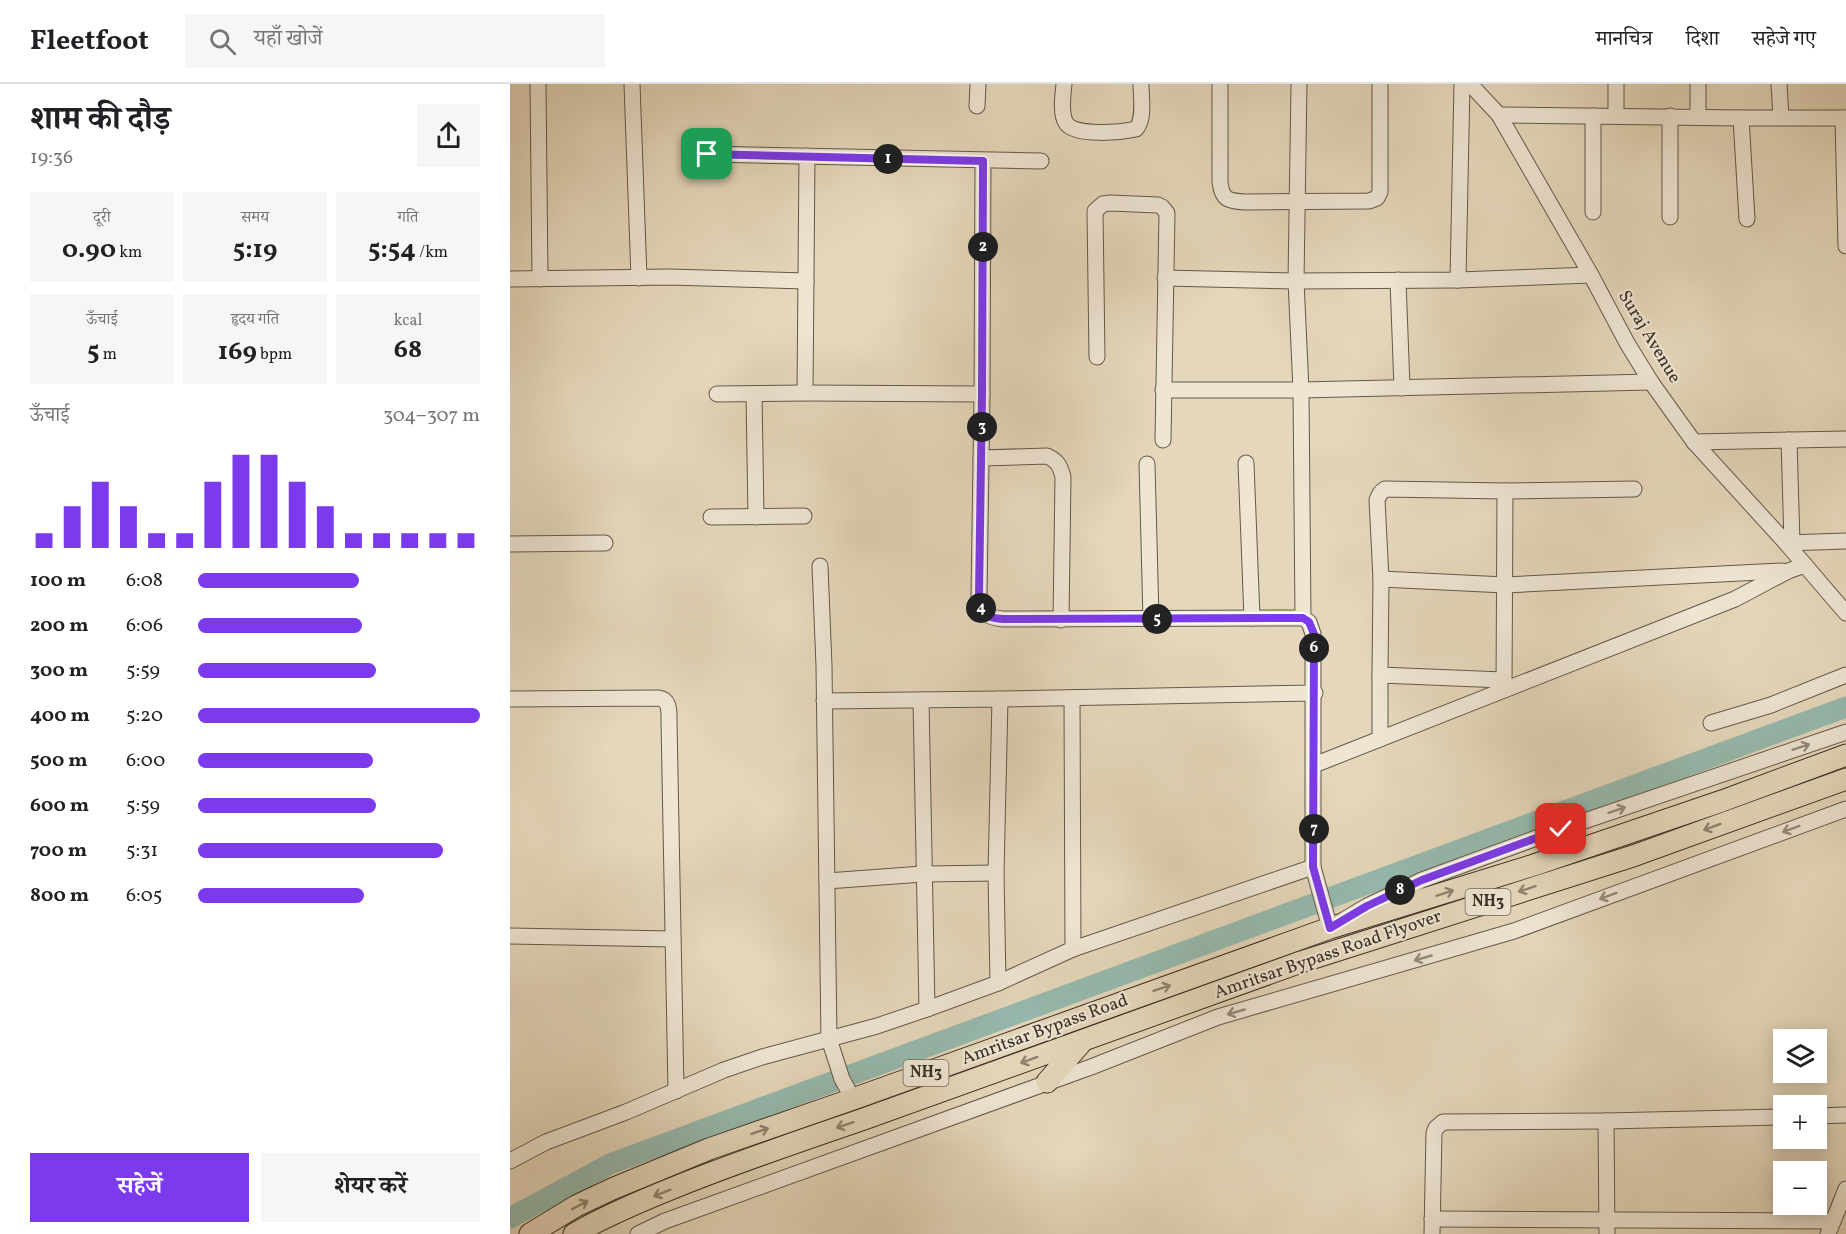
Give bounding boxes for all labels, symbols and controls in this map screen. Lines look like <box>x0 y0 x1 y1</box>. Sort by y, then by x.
search box <box>185 14 605 68</box>
text: Fleetfoot <box>30 22 149 61</box>
text: यहाँ खोजें <box>254 24 323 55</box>
icon: search <box>206 25 239 58</box>
text: मानचित्र <box>1596 25 1653 54</box>
text: दिशा <box>1686 25 1719 54</box>
text: सहेजे गए <box>1752 25 1816 54</box>
text: शाम की दौड़ <box>30 98 170 144</box>
button: share <box>417 104 480 167</box>
pin <box>681 128 732 179</box>
icon: arrive <box>690 137 723 170</box>
text: 19:36 <box>30 144 73 172</box>
pin: 1 <box>873 144 903 174</box>
text: 1 <box>885 148 891 170</box>
text: दूरी <box>93 207 111 229</box>
text: समय <box>241 207 269 229</box>
text: गति <box>398 207 418 229</box>
text: 0.90 <box>62 232 116 268</box>
text: 5:19 <box>233 232 277 268</box>
text: 5:54 <box>368 232 416 268</box>
pin: 2 <box>968 232 998 262</box>
text: 2 <box>979 236 987 258</box>
text: km <box>116 242 142 264</box>
text: /km <box>416 242 448 264</box>
street label: Suraj Avenue <box>1611 286 1687 388</box>
text: ऊँचाई <box>86 309 118 331</box>
text: हृदय गति <box>231 309 279 331</box>
text: kcal <box>394 310 422 332</box>
text: 68 <box>394 332 422 368</box>
text: 5 <box>87 334 100 370</box>
text: 169 <box>218 334 257 370</box>
text: m <box>100 344 117 366</box>
text: bpm <box>257 344 292 366</box>
text: ऊँचाई <box>30 402 69 430</box>
text: 304–307 m <box>383 402 480 430</box>
pin: 3 <box>967 412 997 442</box>
text: 3 <box>978 416 986 438</box>
text: 100 m <box>30 567 86 595</box>
text: 6:08 <box>126 567 163 595</box>
pin: 4 <box>966 593 996 623</box>
text: 4 <box>976 597 986 619</box>
pin: 5 <box>1142 604 1172 634</box>
text: 5 <box>1153 608 1161 630</box>
text: 200 m <box>30 612 88 640</box>
text: 6:06 <box>126 612 163 640</box>
pin: 6 <box>1299 633 1329 663</box>
text: 6 <box>1310 637 1318 659</box>
text: 300 m <box>30 657 88 685</box>
text: 5:59 <box>126 657 160 685</box>
text: 400 m <box>30 702 90 730</box>
text: 5:20 <box>126 702 163 730</box>
one-way arrow <box>1791 741 1810 752</box>
text: 500 m <box>30 747 88 775</box>
text: 6:00 <box>126 747 165 775</box>
text: 600 m <box>30 792 89 820</box>
text: 5:59 <box>126 792 160 820</box>
pin <box>1535 803 1586 854</box>
one-way arrow <box>1607 804 1626 815</box>
icon: check <box>1544 812 1577 845</box>
pin: 7 <box>1299 814 1329 844</box>
text: 7 <box>1310 818 1318 840</box>
one-way arrow <box>1703 823 1722 834</box>
one-way arrow <box>1782 824 1801 835</box>
text: 700 m <box>30 837 87 865</box>
text: 5:31 <box>126 837 158 865</box>
pin: 8 <box>1385 875 1415 905</box>
text: 8 <box>1396 879 1404 901</box>
text: 800 m <box>30 882 89 910</box>
text: 6:05 <box>126 882 162 910</box>
one-way arrow <box>1518 884 1537 895</box>
one-way arrow <box>1435 887 1454 898</box>
road number: NH3 <box>1466 889 1510 915</box>
one-way arrow <box>1599 892 1618 903</box>
street label: Amritsar Bypass Road Flyover <box>1211 904 1445 1006</box>
one-way arrow <box>1414 953 1433 964</box>
one-way arrow <box>1152 981 1170 992</box>
street label: Amritsar Bypass Road <box>958 988 1132 1072</box>
one-way arrow <box>1227 1007 1246 1018</box>
map controls <box>1773 1029 1827 1215</box>
button: layers <box>1773 1029 1827 1083</box>
one-way arrow <box>1020 1055 1038 1066</box>
road number: NH3 <box>904 1060 948 1086</box>
button: + <box>1773 1095 1827 1149</box>
one-way arrow <box>836 1121 855 1132</box>
one-way arrow <box>751 1125 769 1136</box>
button: सहेजें <box>30 1153 249 1222</box>
button: शेयर करें <box>261 1153 480 1222</box>
button: − <box>1773 1161 1827 1215</box>
one-way arrow <box>653 1188 672 1199</box>
one-way arrow <box>571 1198 589 1210</box>

